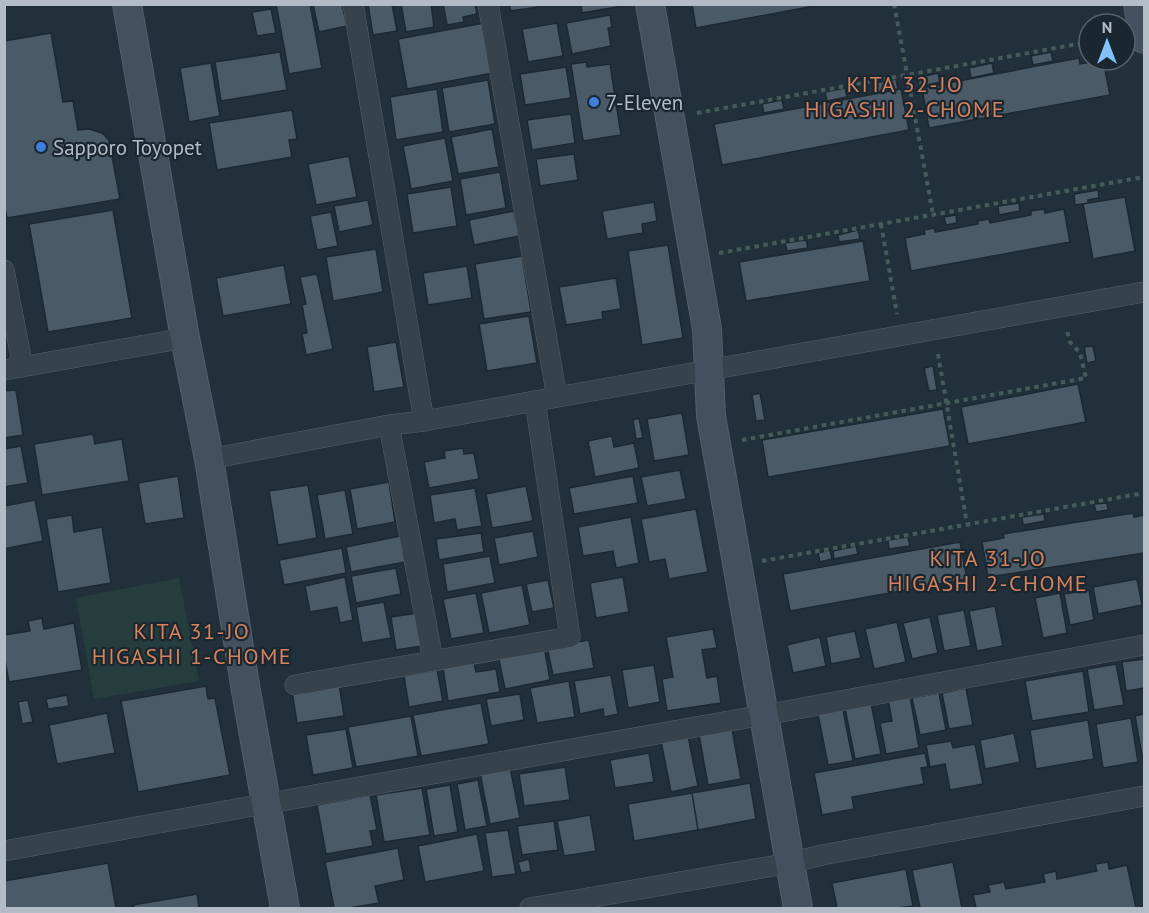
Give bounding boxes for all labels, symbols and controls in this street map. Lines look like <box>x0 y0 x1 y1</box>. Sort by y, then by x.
north arrow <box>1077 12 1137 72</box>
text: N <box>1102 17 1112 37</box>
district label: KITA 32-JO HIGASHI 2-CHOME <box>805 70 1005 123</box>
place label: 7-Eleven <box>606 89 683 116</box>
marker: 7-Eleven <box>587 95 601 109</box>
place label: Sapporo Toyopet <box>53 134 202 161</box>
marker: Sapporo Toyopet <box>34 140 48 154</box>
district label: KITA 31-JO HIGASHI 2-CHOME <box>888 544 1088 597</box>
district label: KITA 31-JO HIGASHI 1-CHOME <box>92 617 292 670</box>

